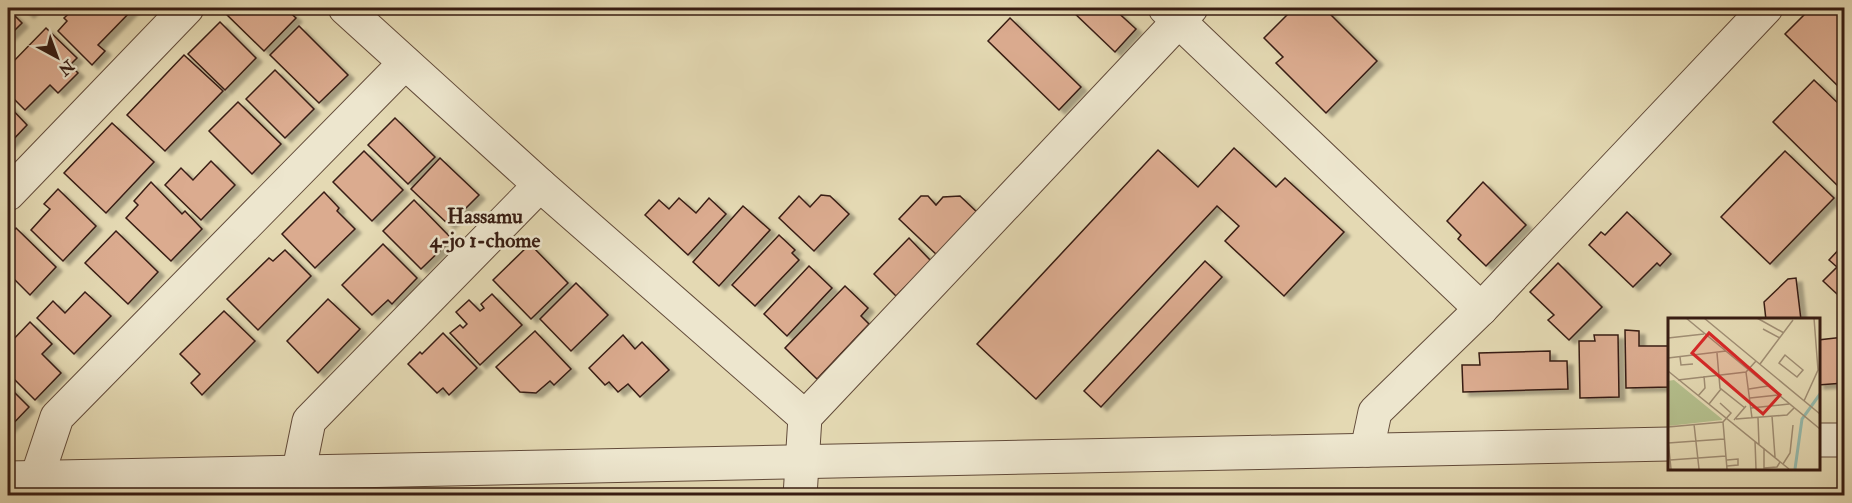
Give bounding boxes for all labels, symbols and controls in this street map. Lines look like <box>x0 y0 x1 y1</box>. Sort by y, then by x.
north arrow <box>27 27 87 87</box>
text: N <box>54 55 79 80</box>
district label: Hassamu 4-jo 1-chome <box>429 203 541 254</box>
inset map <box>1668 318 1819 470</box>

